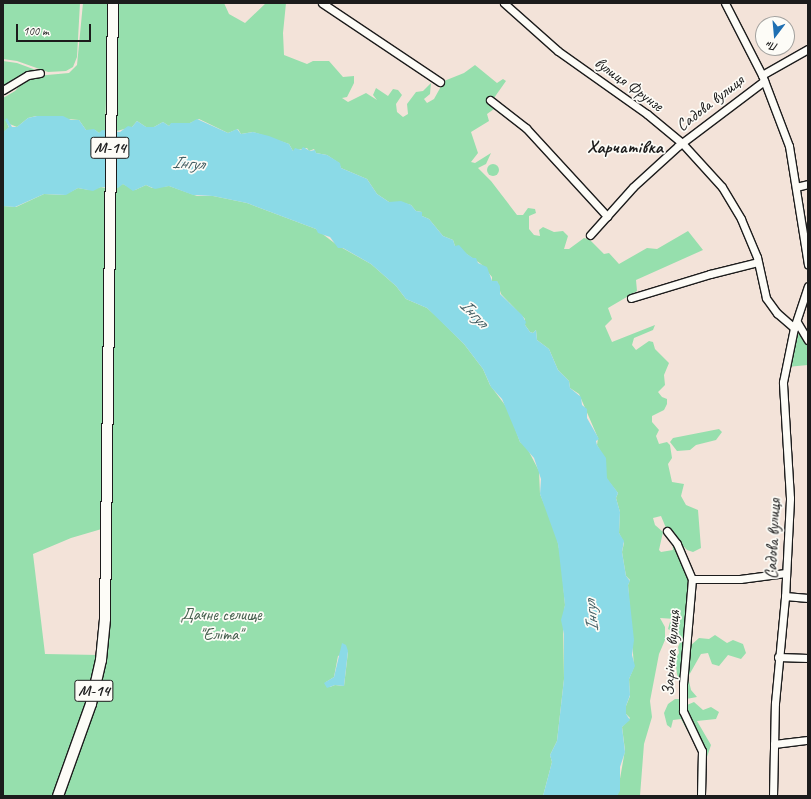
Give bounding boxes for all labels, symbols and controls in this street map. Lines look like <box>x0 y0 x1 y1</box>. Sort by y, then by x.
scale bar <box>18 16 93 42</box>
north arrow <box>755 16 795 56</box>
text: 100 m <box>23 23 49 39</box>
text: Пн <box>765 38 779 55</box>
street label: вулиця Фрунзе <box>591 52 667 116</box>
street label: Садова вулиця <box>672 70 748 136</box>
road number: М-14 <box>90 134 130 162</box>
district label: Харчатівка <box>587 136 663 158</box>
water label: Інгул <box>172 151 204 175</box>
water label: Інгул <box>455 294 493 332</box>
street label: Садова вулиця <box>761 499 785 579</box>
water label: Інгул <box>579 599 603 633</box>
park label: Дачне селище "Еліта" <box>181 605 261 645</box>
street label: Зарічна вулиця <box>658 609 684 697</box>
road number: М-14 <box>74 677 114 705</box>

